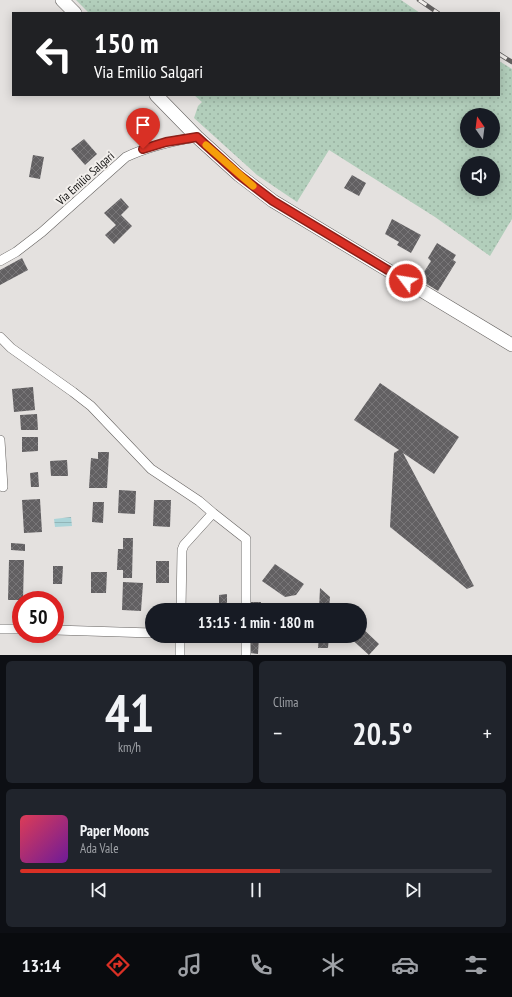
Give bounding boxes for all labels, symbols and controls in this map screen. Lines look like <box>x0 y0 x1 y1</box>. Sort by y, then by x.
text: 150 m <box>94 24 158 61</box>
icon: left <box>28 28 80 80</box>
text: Via Emilio Salgari <box>94 60 203 83</box>
pin <box>126 108 160 149</box>
north arrow <box>460 108 500 148</box>
map controls <box>460 108 500 196</box>
icon: arrive <box>132 114 154 136</box>
street label: Via Emilio Salgari <box>52 148 117 209</box>
button: sound <box>460 156 500 196</box>
position arrow <box>385 260 427 302</box>
speed limit sign: 50 <box>12 591 64 643</box>
text: 13:15 · 1 min · 180 m <box>198 613 314 632</box>
text: 41 <box>105 679 154 746</box>
text: Clima <box>273 694 298 711</box>
text: 20.5° <box>352 714 413 753</box>
text: − <box>273 719 282 747</box>
text: + <box>483 719 492 747</box>
text: km/h <box>118 739 141 756</box>
text: Paper Moons <box>80 821 149 840</box>
text: Ada Vale <box>80 840 119 857</box>
icon: previous <box>88 879 110 901</box>
icon: pause <box>245 879 267 901</box>
icon: next <box>402 879 424 901</box>
icon: directions <box>104 951 132 979</box>
icon: music <box>176 951 204 979</box>
icon: phone <box>247 951 275 979</box>
icon: climate <box>319 951 347 979</box>
icon: car <box>391 951 419 979</box>
icon: filters <box>462 951 490 979</box>
text: 13:14 <box>22 954 61 977</box>

